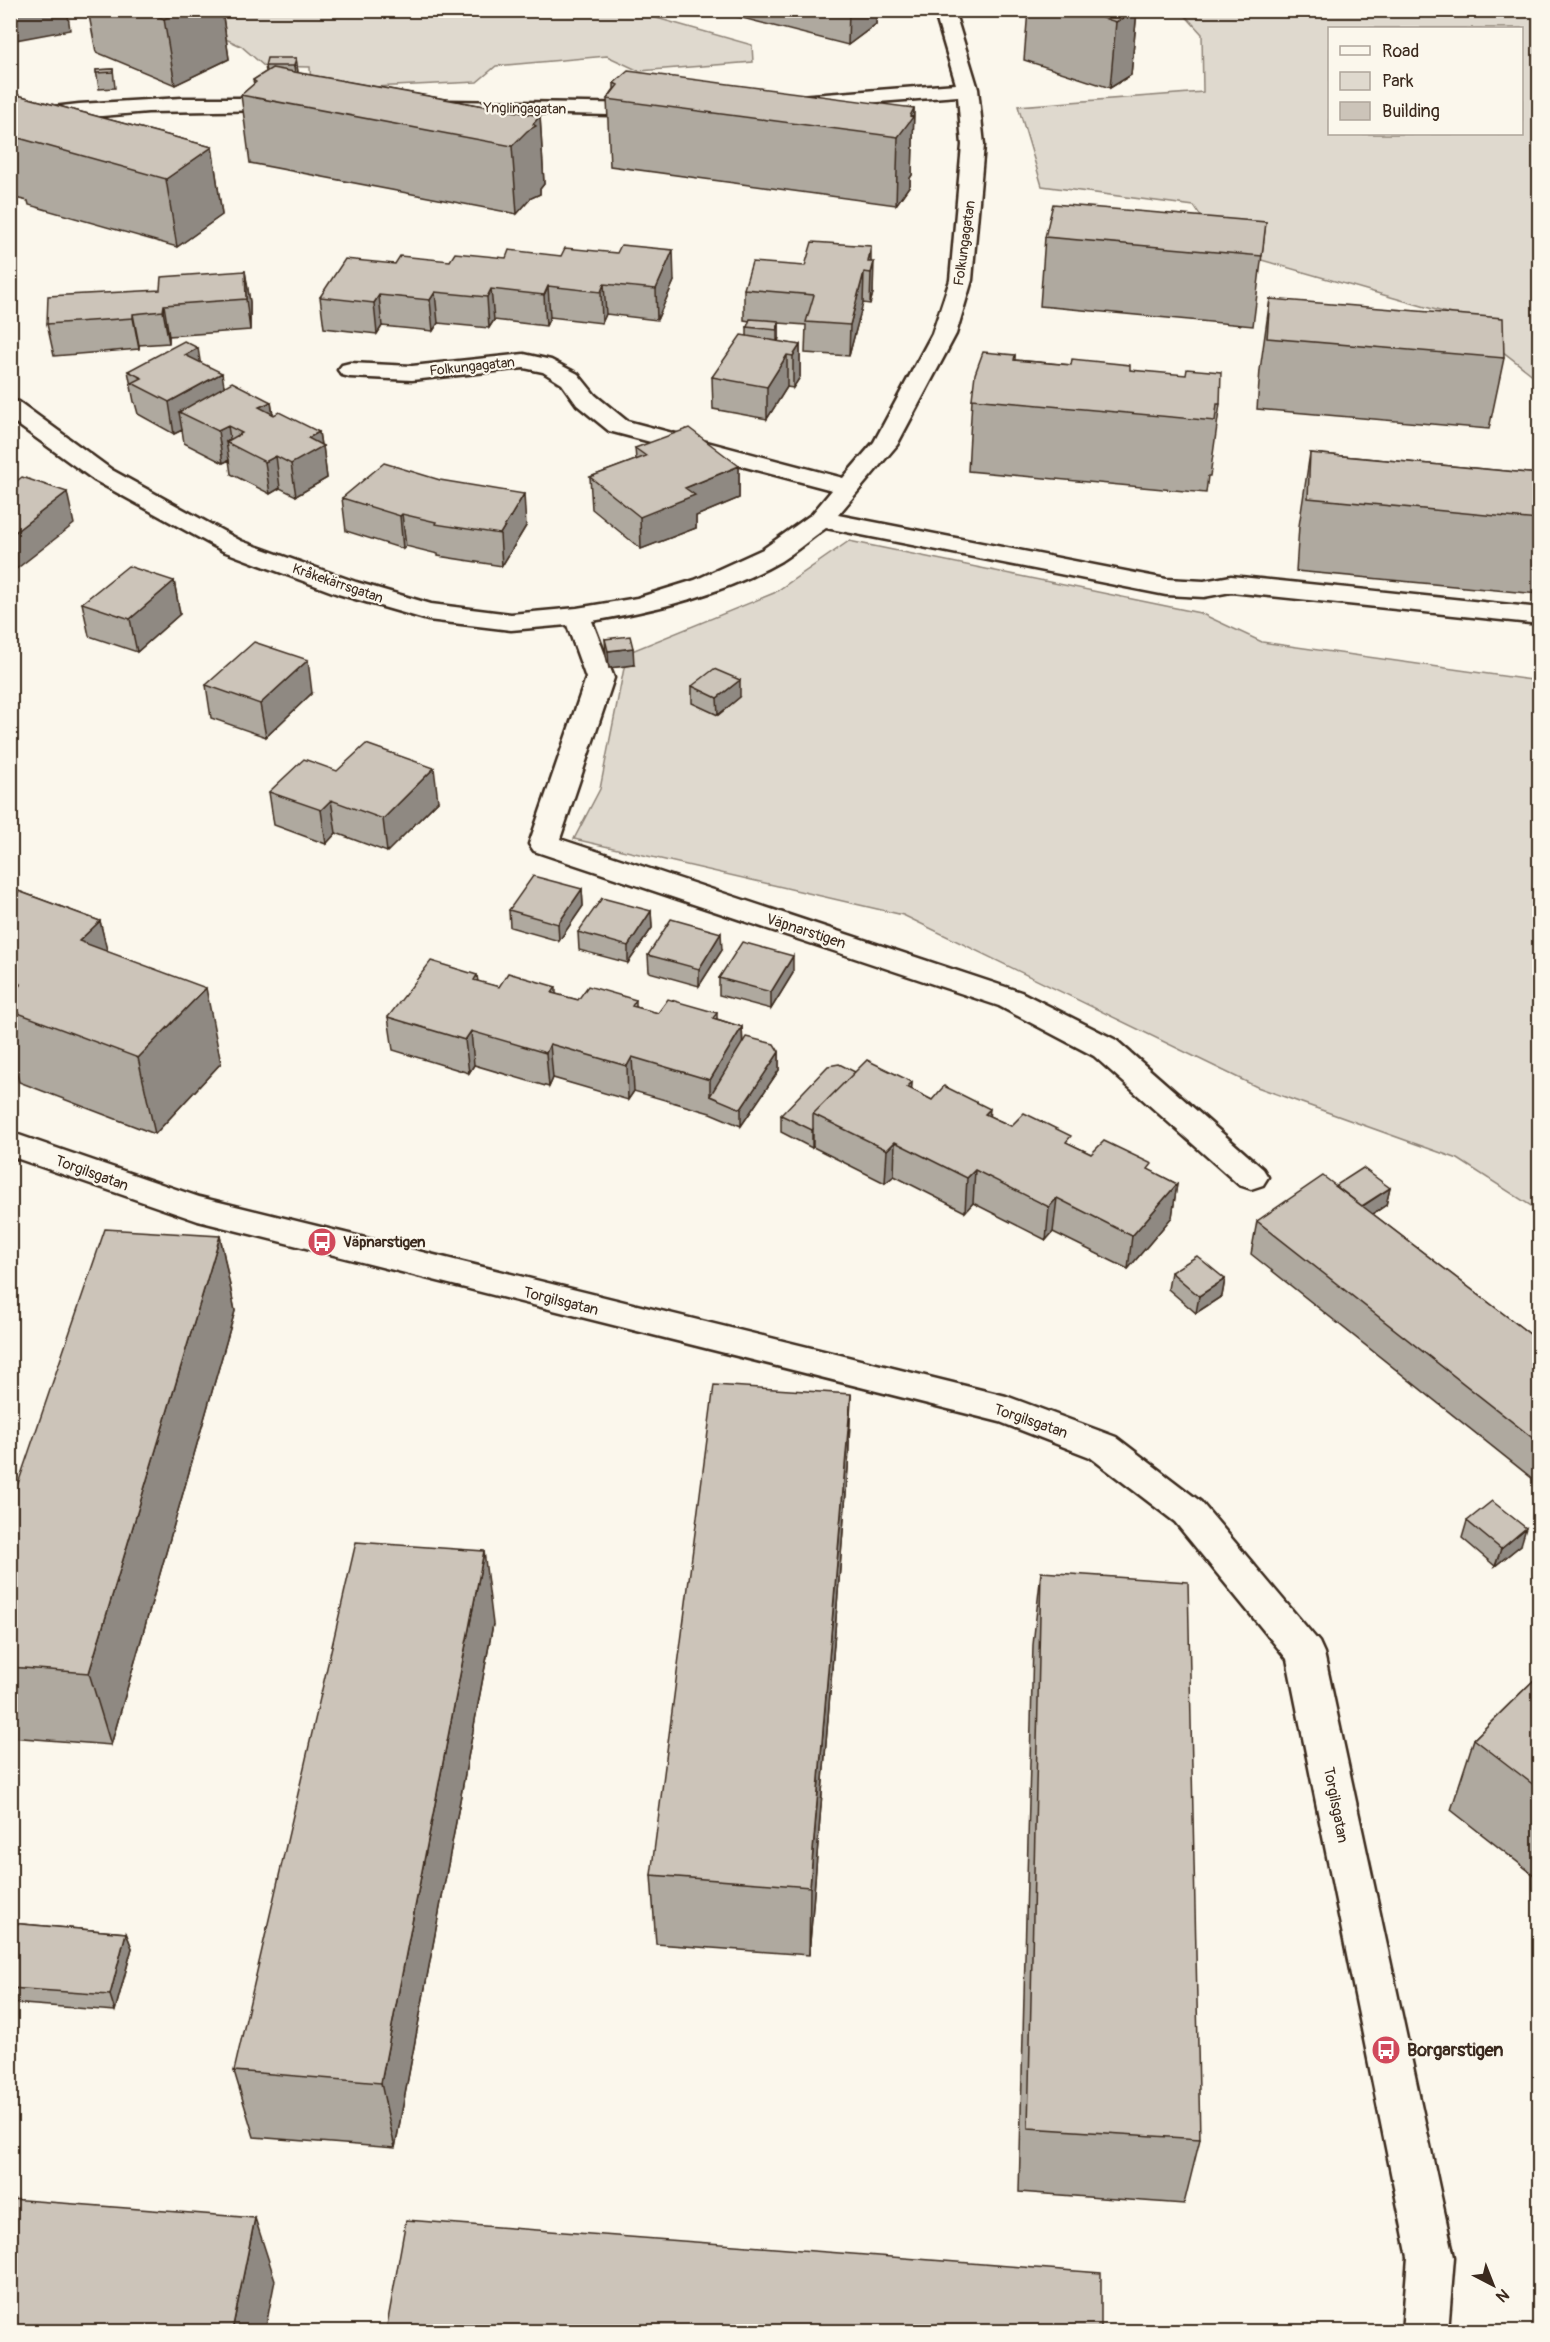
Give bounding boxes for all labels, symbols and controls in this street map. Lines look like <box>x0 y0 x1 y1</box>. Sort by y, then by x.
legend <box>1328 27 1523 135</box>
text: Road <box>1382 40 1419 63</box>
text: Park <box>1382 70 1414 93</box>
street label: Ynglingagatan <box>483 99 567 118</box>
text: Building <box>1382 100 1440 123</box>
street label: Folkungagatan <box>950 199 979 287</box>
street label: Folkungagatan <box>429 354 516 379</box>
street label: Kråkekärrsgatan <box>290 560 386 607</box>
street label: Väpnarstigen <box>764 910 848 953</box>
street label: Torgilsgatan <box>53 1151 131 1196</box>
bus stop icon: Väpnarstigen <box>306 1226 338 1258</box>
place label: Väpnarstigen <box>343 1233 426 1252</box>
street label: Torgilsgatan <box>521 1283 600 1320</box>
street label: Torgilsgatan <box>991 1400 1070 1443</box>
street label: Torgilsgatan <box>1319 1766 1352 1845</box>
bus stop icon: Borgarstigen <box>1370 2034 1402 2066</box>
place label: Borgarstigen <box>1407 2039 1503 2062</box>
north arrow <box>1463 2255 1523 2315</box>
text: N <box>1492 2284 1513 2307</box>

